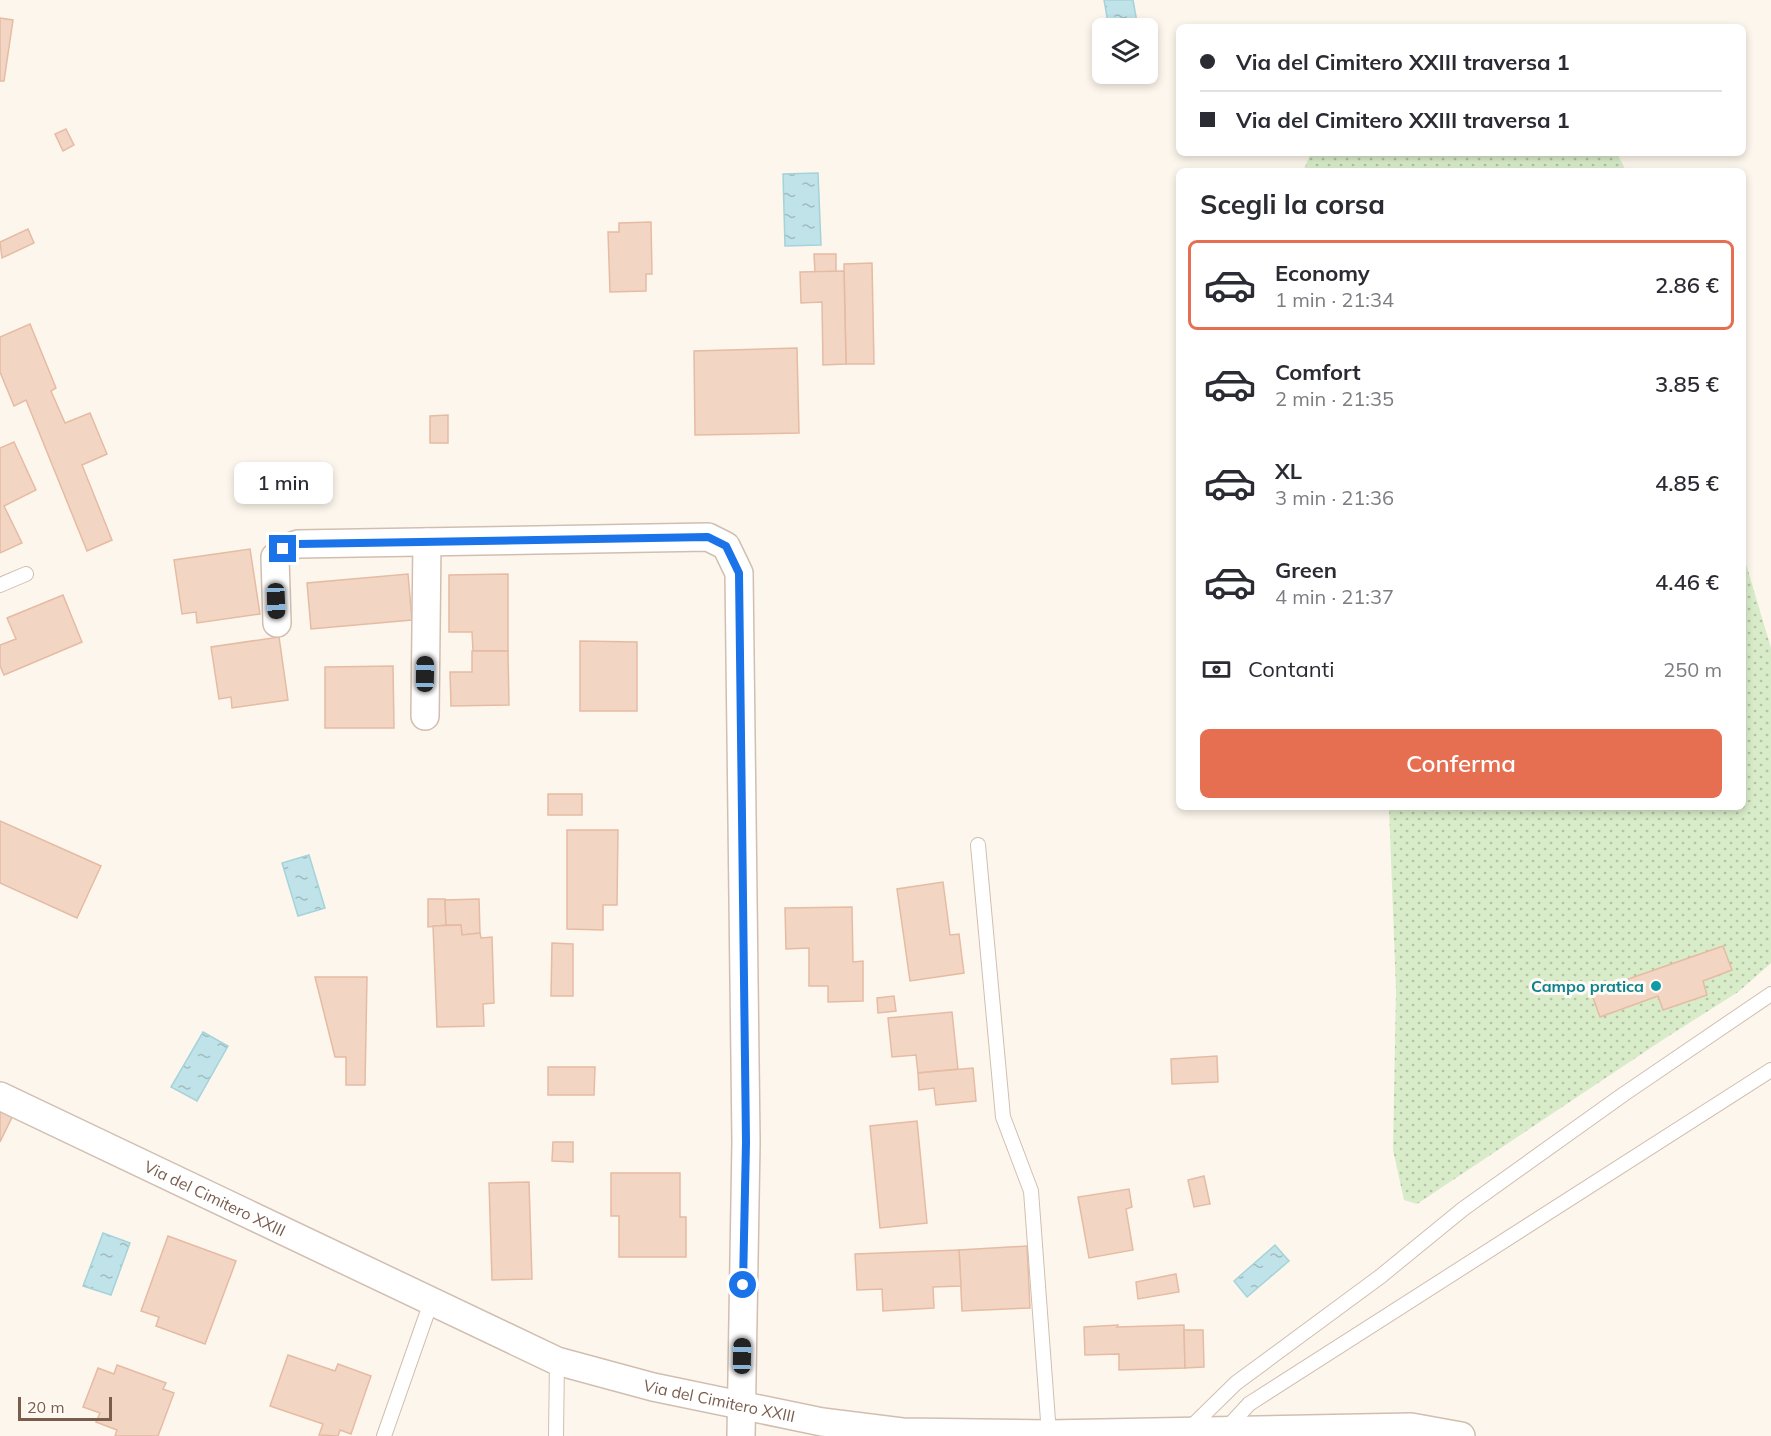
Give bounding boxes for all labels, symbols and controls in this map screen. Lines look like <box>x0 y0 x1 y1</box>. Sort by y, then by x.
map controls <box>1092 18 1158 84</box>
button: layers <box>1092 18 1158 84</box>
text: Via del Cimitero XXIII traversa 1 <box>1236 48 1570 76</box>
text: Via del Cimitero XXIII traversa 1 <box>1236 106 1570 134</box>
text: Scegli la corsa <box>1200 187 1385 221</box>
icon: car <box>1203 258 1257 312</box>
text: Economy <box>1275 259 1370 287</box>
text: 2.86 € <box>1655 271 1719 299</box>
text: 1 min · 21:34 <box>1275 287 1394 312</box>
icon: car <box>1203 357 1257 411</box>
text: Comfort <box>1275 358 1361 386</box>
text: 3.85 € <box>1655 370 1719 398</box>
text: 2 min · 21:35 <box>1275 386 1394 411</box>
icon: car <box>1203 456 1257 510</box>
text: XL <box>1275 457 1302 485</box>
callout: 1 min <box>234 462 332 504</box>
text: 4.85 € <box>1655 469 1719 497</box>
text: 1 min <box>258 470 309 495</box>
text: 3 min · 21:36 <box>1275 485 1394 510</box>
route end <box>269 535 296 562</box>
icon: car <box>1203 555 1257 609</box>
text: Green <box>1275 556 1337 584</box>
text: 4.46 € <box>1655 568 1719 596</box>
car <box>266 583 286 619</box>
text: 4 min · 21:37 <box>1275 584 1394 609</box>
icon: cash <box>1200 653 1233 686</box>
text: Contanti <box>1248 655 1334 683</box>
car <box>416 656 434 692</box>
text: 250 m <box>1663 657 1722 682</box>
button: Conferma <box>1200 729 1722 798</box>
place label: Campo pratica <box>1531 976 1644 996</box>
marker: Campo pratica <box>1649 979 1663 993</box>
street label: Via del Cimitero XXIII <box>141 1156 289 1240</box>
route start <box>729 1271 756 1298</box>
car <box>733 1338 751 1374</box>
street label: Via del Cimitero XXIII <box>641 1375 797 1426</box>
scale bar <box>18 1394 112 1422</box>
text: 20 m <box>27 1397 64 1417</box>

